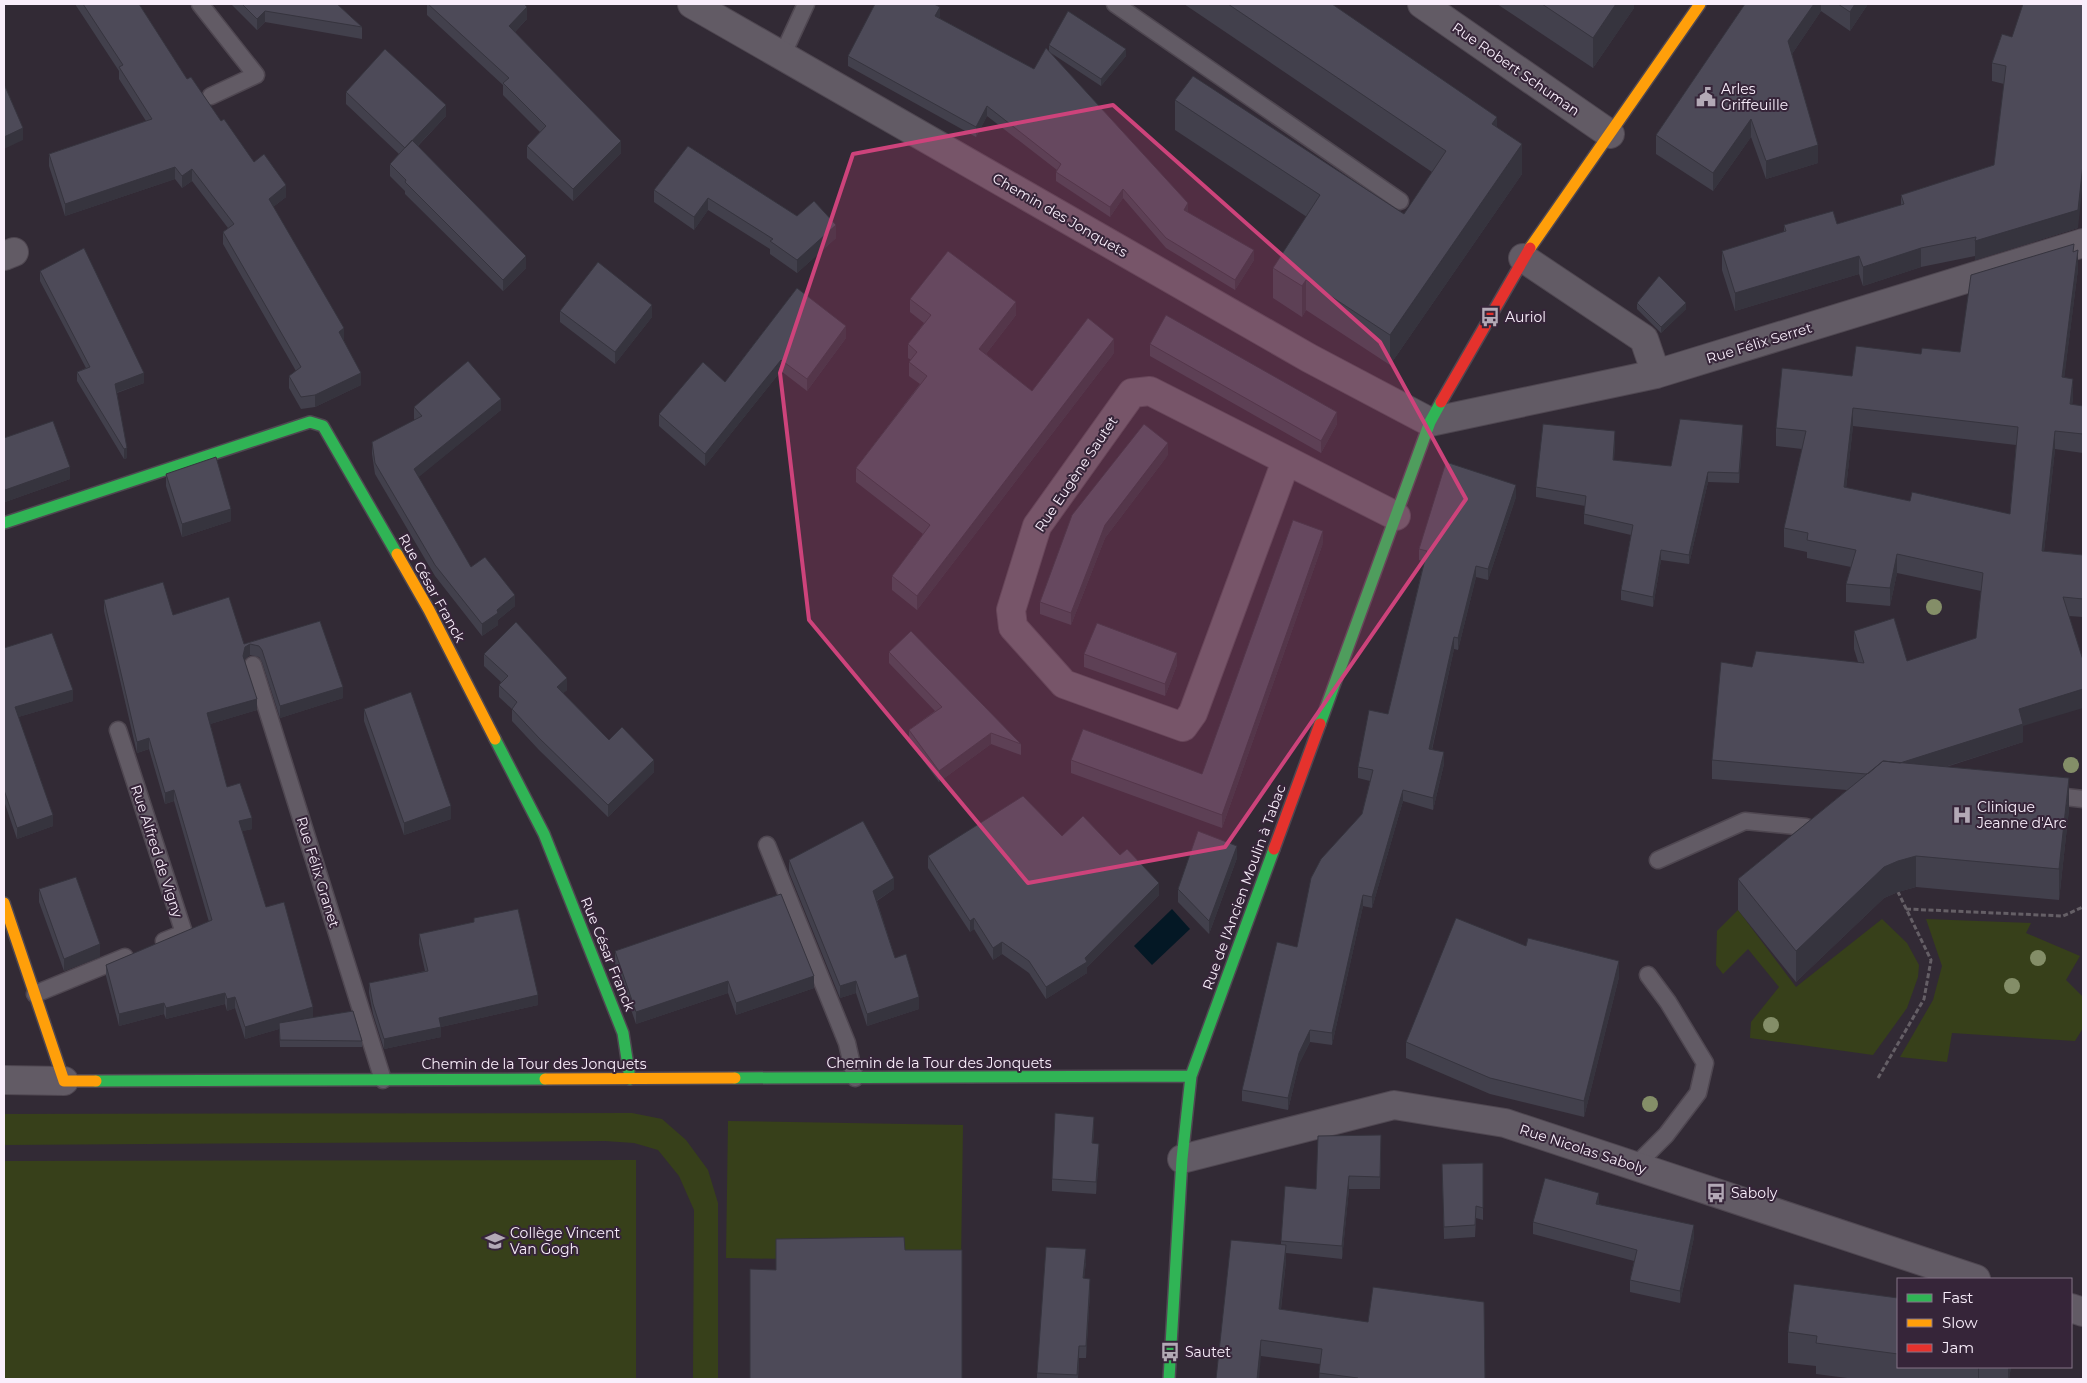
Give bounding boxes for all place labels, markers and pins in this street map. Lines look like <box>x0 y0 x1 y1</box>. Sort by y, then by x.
place label: Arles Griffeuille <box>1721 80 1788 114</box>
public building icon: Arles Griffeuille <box>1695 86 1717 108</box>
bus stop icon: Auriol <box>1479 306 1501 328</box>
place label: Auriol <box>1505 308 1546 326</box>
place label: Clinique Jeanne d'Arc <box>1976 798 2067 832</box>
hospital icon: Clinique Jeanne d'Arc <box>1951 804 1973 826</box>
bus stop icon: Saboly <box>1705 1182 1727 1204</box>
place label: Saboly <box>1731 1184 1778 1202</box>
place label: Collège Vincent Van Gogh <box>510 1224 621 1258</box>
school or university icon: Collège Vincent Van Gogh <box>484 1230 506 1252</box>
bus stop icon: Sautet <box>1159 1341 1181 1363</box>
place label: Sautet <box>1185 1343 1231 1361</box>

